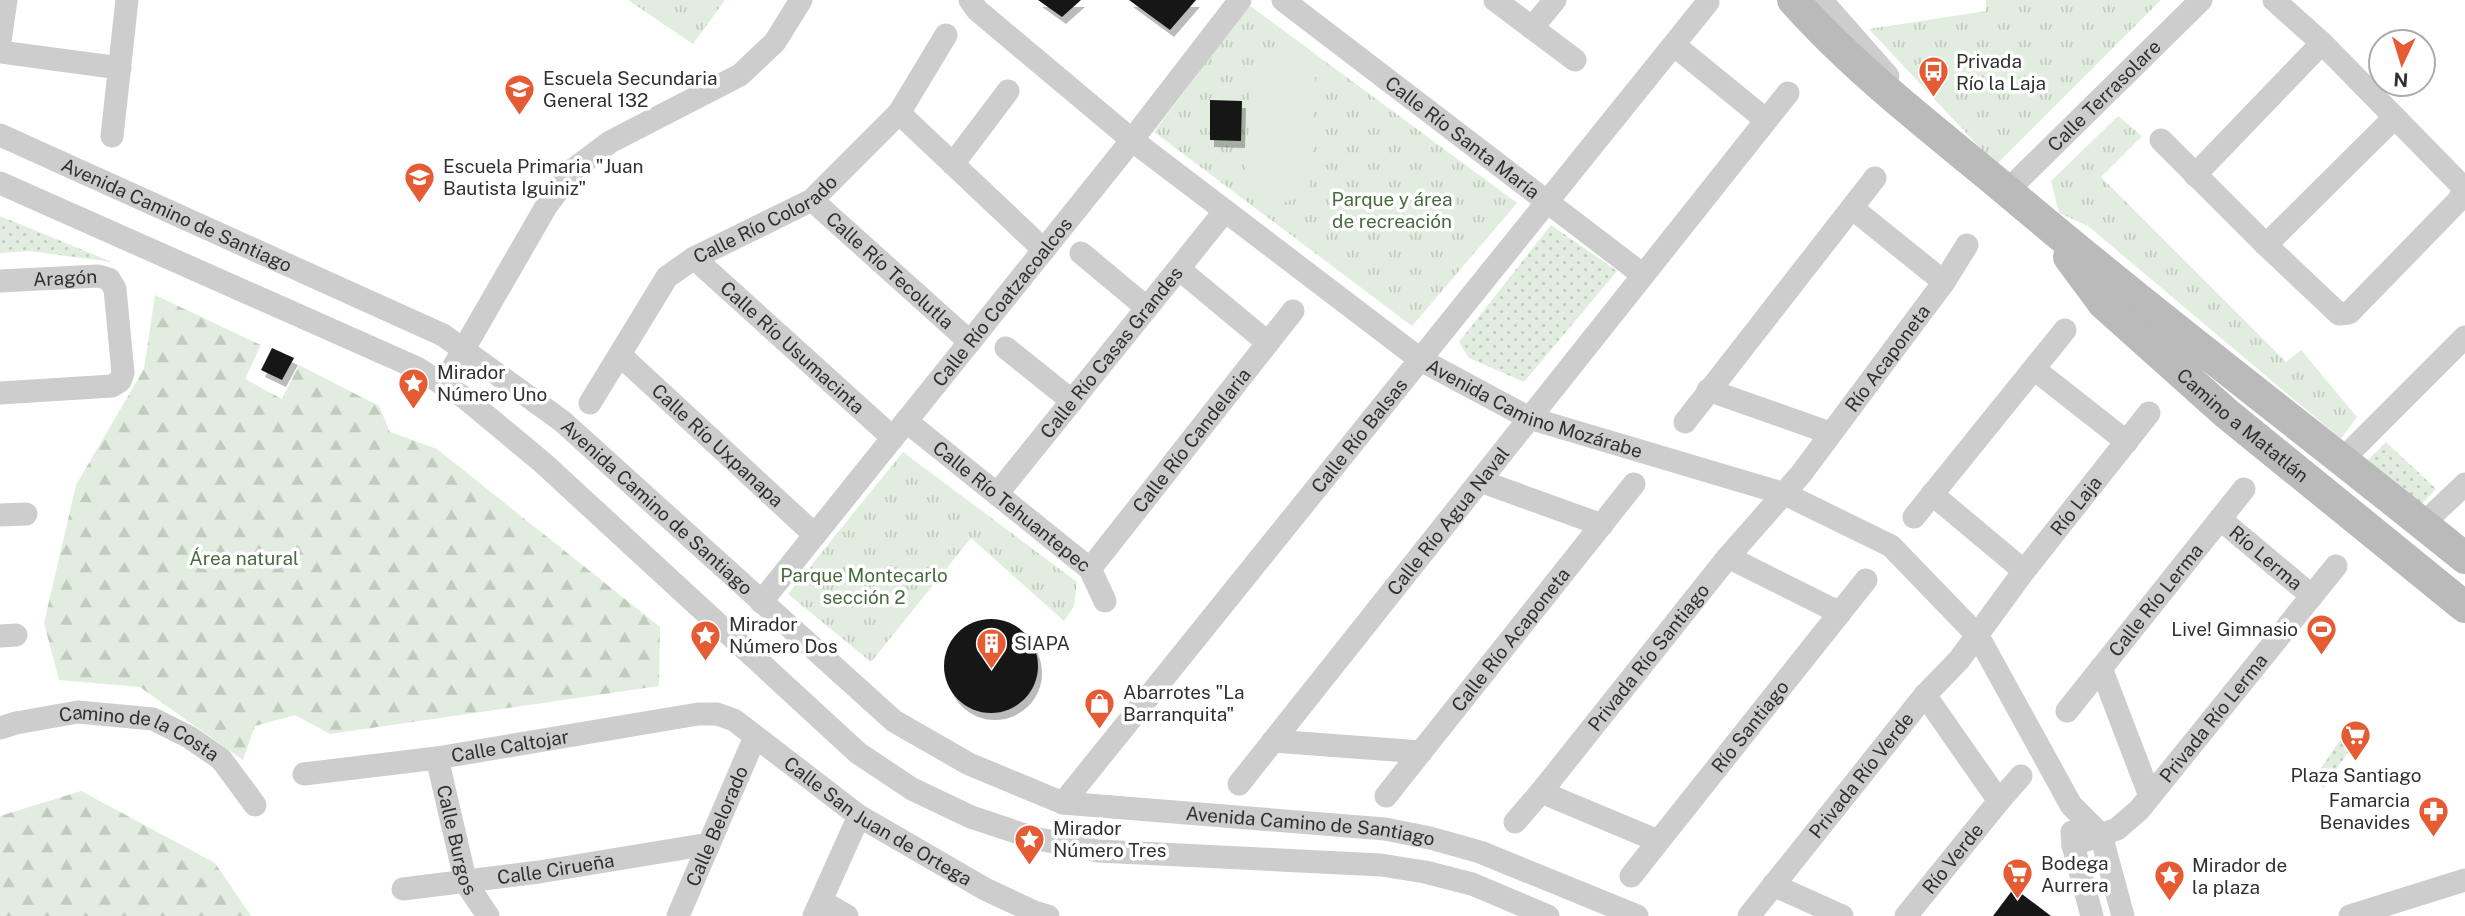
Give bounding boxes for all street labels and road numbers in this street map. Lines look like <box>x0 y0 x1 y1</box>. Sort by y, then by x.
street label: Calle Terrasolare <box>2043 35 2165 156</box>
street label: Calle Río Santa María <box>1381 71 1544 203</box>
street label: Avenida Camino de Santiago <box>58 153 296 276</box>
street label: Calle Río Colorado <box>690 171 841 268</box>
street label: Calle Río Tecolutla <box>822 207 958 333</box>
street label: Calle Río Coatzacoalcos <box>928 213 1076 391</box>
street label: Calle Río Casas Grandes <box>1036 262 1187 442</box>
street label: Aragón <box>32 265 98 290</box>
street label: Calle Río Usumacinta <box>716 276 869 418</box>
street label: Río Acaponeta <box>1840 300 1934 416</box>
street label: Avenida Camino Mozárabe <box>1423 354 1645 462</box>
street label: Calle Río Candelaria <box>1128 364 1255 517</box>
street label: Camino a Matatlán <box>2173 364 2313 487</box>
street label: Calle Río Balsas <box>1306 374 1412 497</box>
street label: Calle Río Uxpanapa <box>647 379 788 511</box>
street label: Avenida Camino de Santiago <box>557 415 757 599</box>
street label: Calle Río Tehuantepec <box>929 436 1095 576</box>
street label: Calle Río Agua Naval <box>1382 442 1514 599</box>
street label: Río Laja <box>2046 472 2106 540</box>
street label: Río Lerma <box>2225 521 2307 594</box>
street label: Calle Río Lerma <box>2104 539 2207 661</box>
street label: Calle Río Acaponeta <box>1447 563 1574 716</box>
street label: Privada Río Santiago <box>1583 579 1714 735</box>
street label: Privada Río Lerma <box>2155 649 2272 787</box>
street label: Río Santiago <box>1707 676 1793 777</box>
street label: Camino de la Costa <box>57 700 223 765</box>
street label: Privada Río Verde <box>1804 708 1918 843</box>
street label: Calle Caltojar <box>450 725 570 766</box>
street label: Calle San Juan de Ortega <box>780 752 976 890</box>
street label: Calle Belorado <box>681 762 752 889</box>
street label: Calle Burgos <box>433 783 482 899</box>
street label: Avenida Camino de Santiago <box>1185 802 1437 850</box>
street label: Río Verde <box>1917 819 1988 898</box>
street label: Calle Cirueña <box>496 849 616 888</box>

